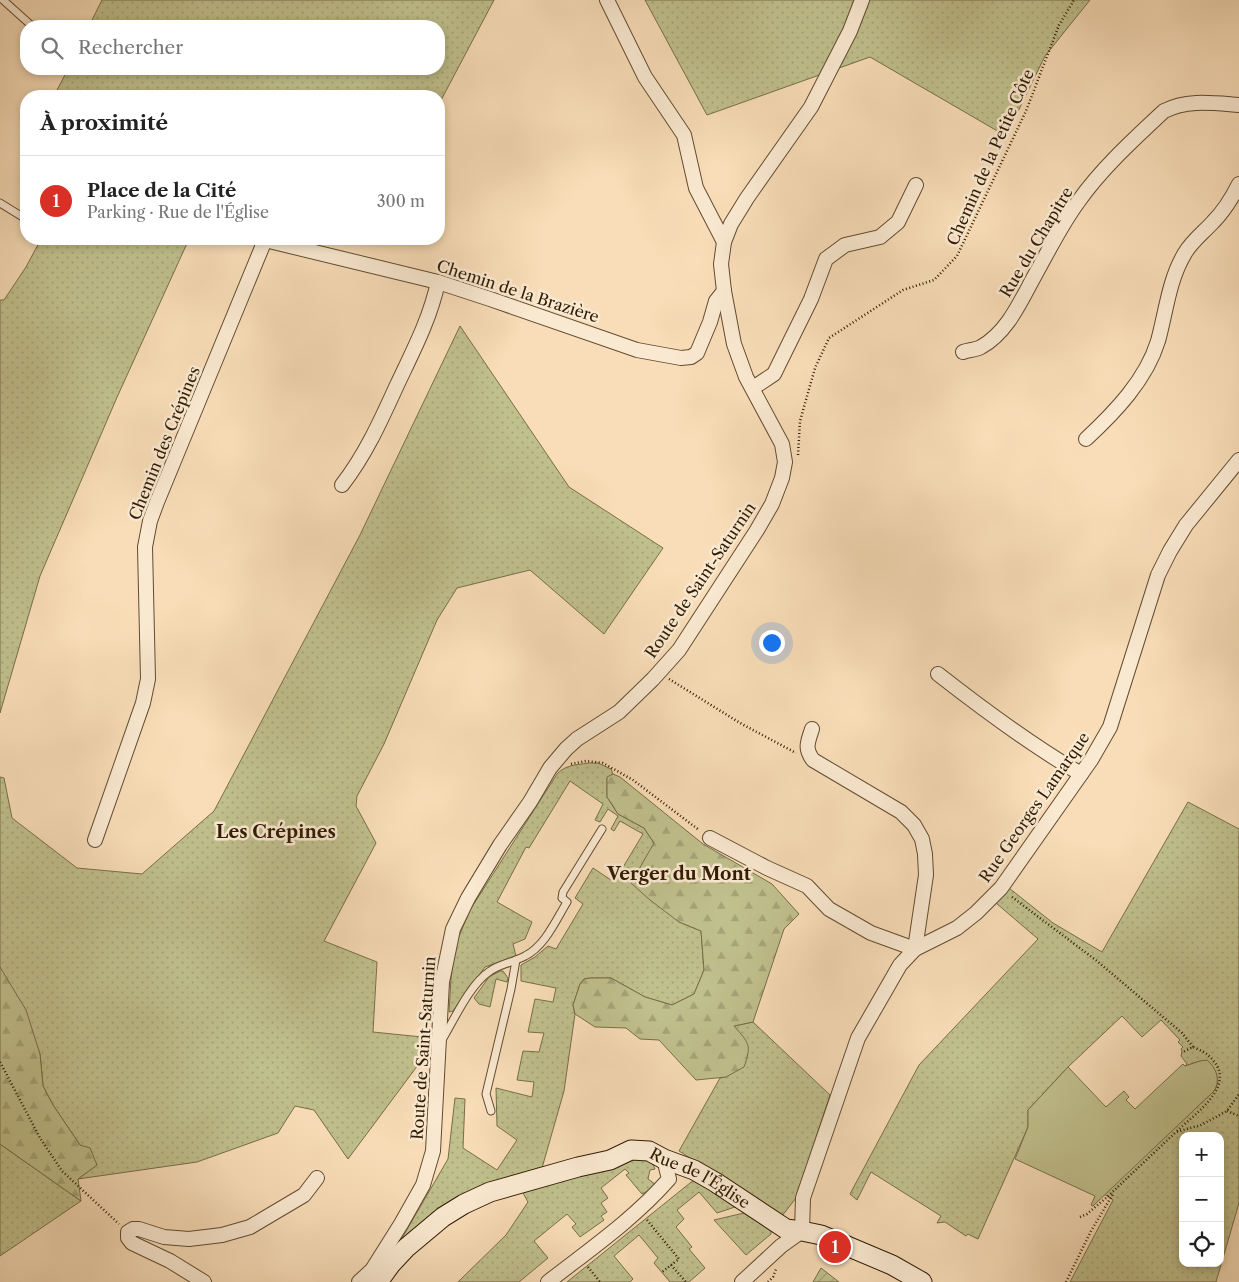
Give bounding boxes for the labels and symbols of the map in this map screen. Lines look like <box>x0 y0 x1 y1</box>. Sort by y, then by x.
street label: Chemin de la Petite Côte <box>942 66 1038 248</box>
street label: Rue du Chapitre <box>995 183 1077 301</box>
street label: Chemin de la Brazière <box>434 255 602 327</box>
street label: Chemin des Crépines <box>124 363 204 523</box>
street label: Route de Saint-Saturnin <box>640 498 760 662</box>
your location <box>759 630 785 656</box>
street label: Rue Georges Lamarque <box>974 728 1094 886</box>
district label: Les Crépines <box>216 821 336 843</box>
district label: Verger du Mont <box>606 863 752 885</box>
street label: Route de Saint-Saturnin <box>407 956 439 1140</box>
street label: Rue de l'Église <box>646 1143 754 1212</box>
pin: 1 <box>819 1228 851 1266</box>

